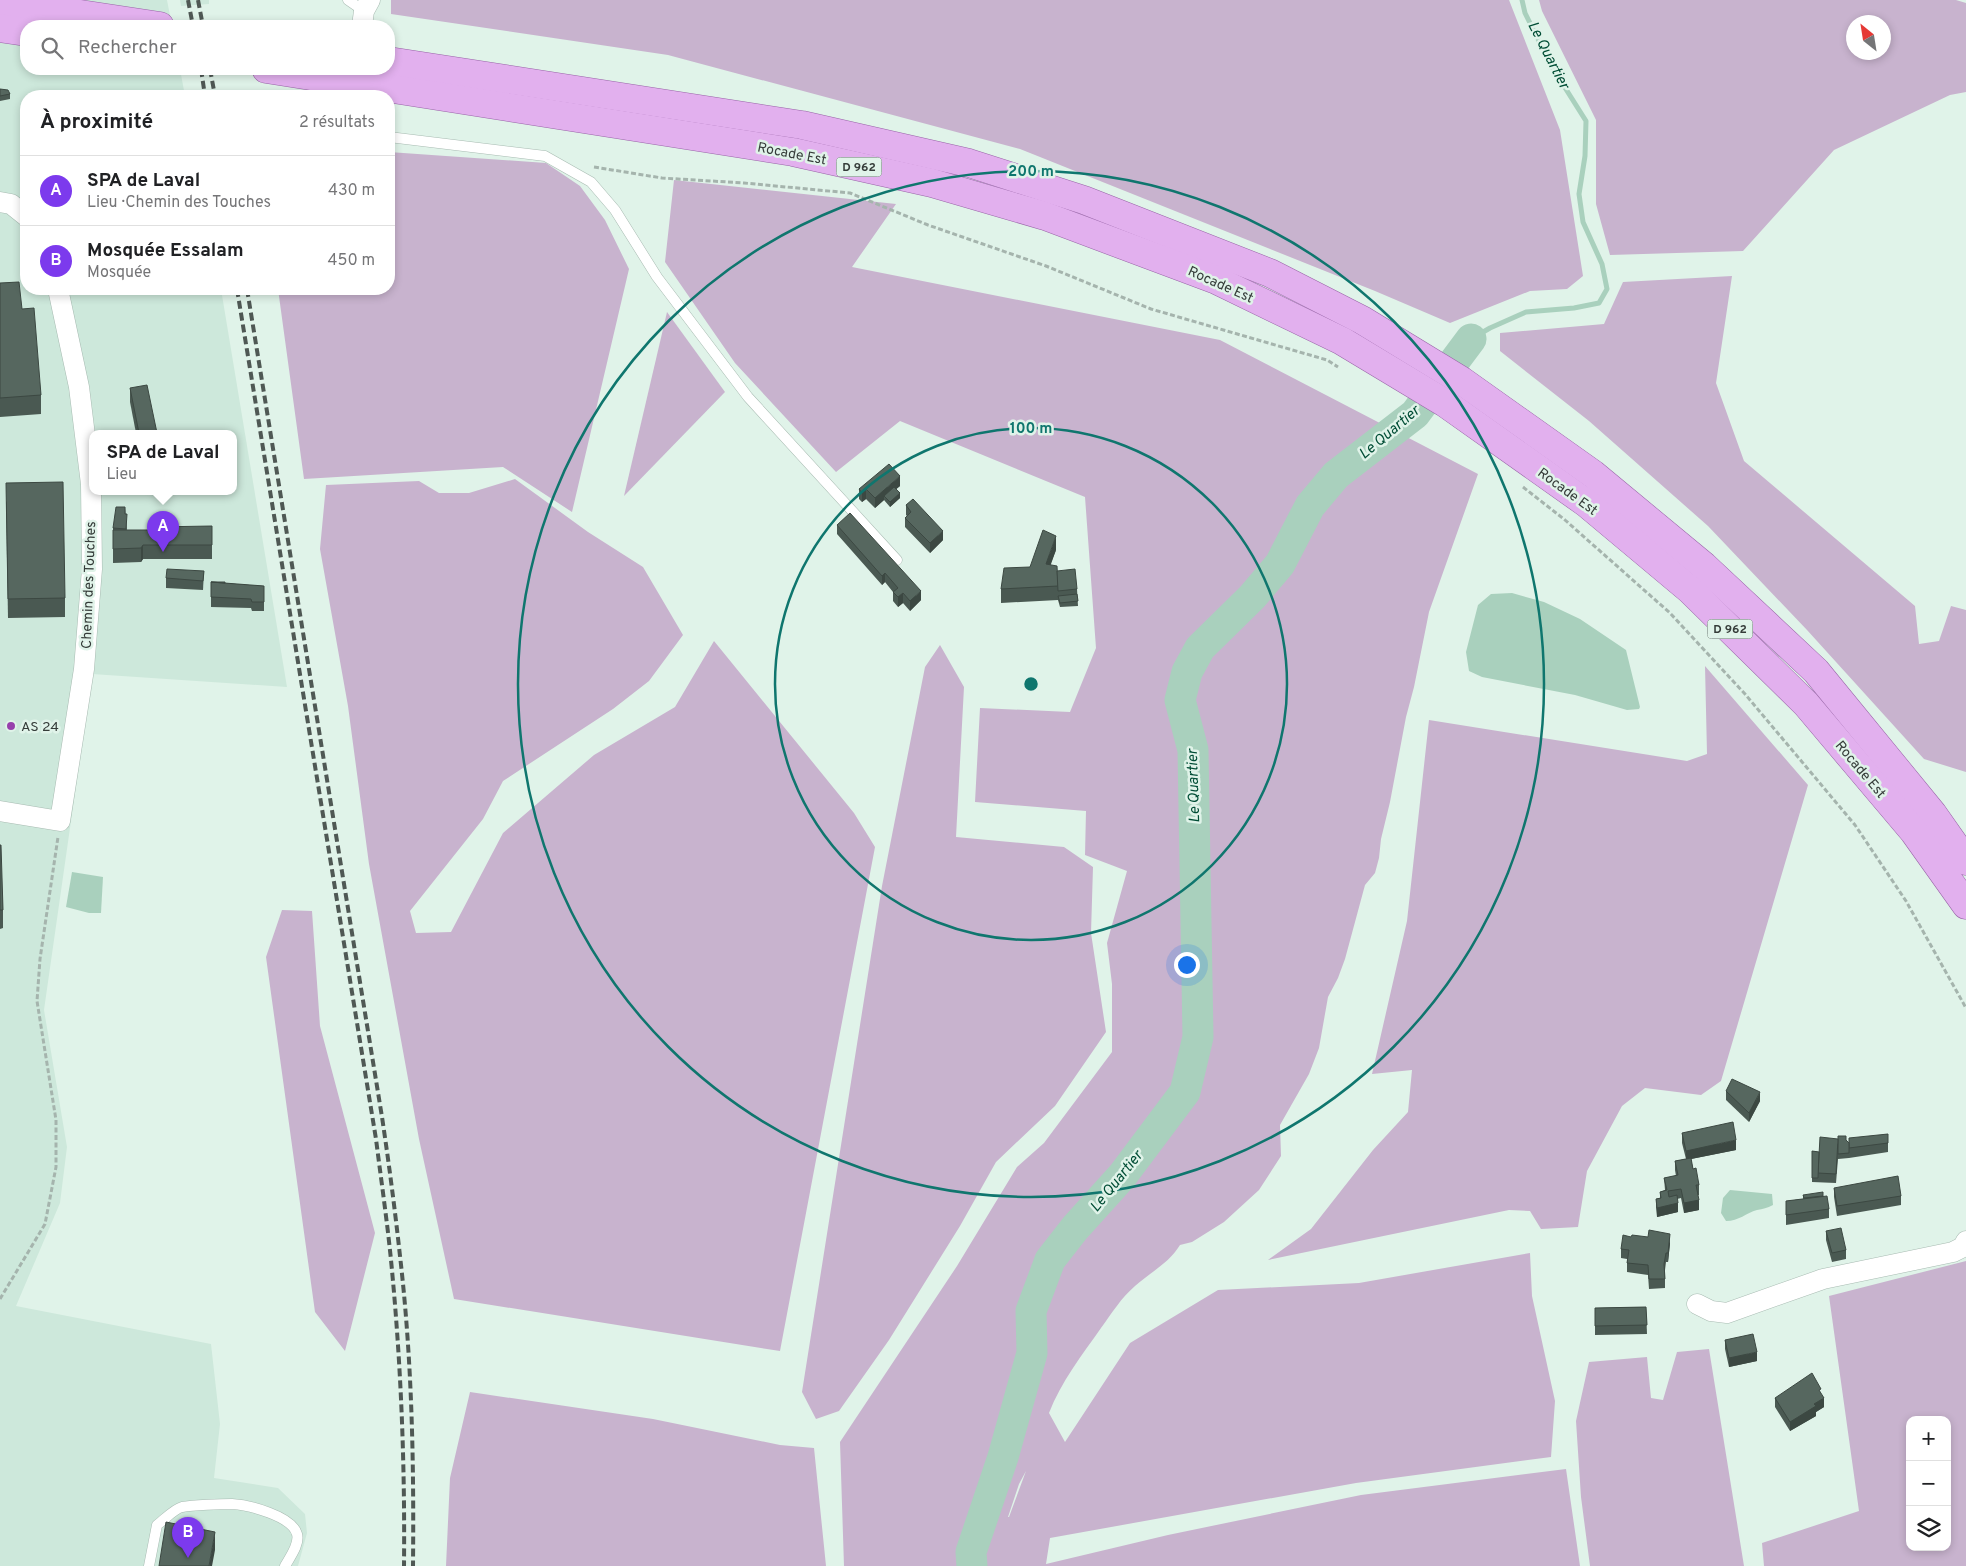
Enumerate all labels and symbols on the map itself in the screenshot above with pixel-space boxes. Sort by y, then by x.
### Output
north arrow [1846,15,1891,60]
water label: Le Quartier [1522,19,1573,94]
street label: Rocade Est [756,139,828,169]
road number: D 962 [836,158,882,176]
text: 200 m [1008,163,1054,182]
street label: Rocade Est [1185,263,1256,307]
water label: Le Quartier [1356,401,1425,464]
text: 100 m [1010,420,1052,439]
street label: Rocade Est [1534,465,1600,520]
pin: A [147,511,179,552]
street label: Chemin des Touches [79,521,100,649]
road number: D 962 [1708,620,1752,638]
centre of rings [1022,675,1040,693]
place label: AS 24 [21,719,59,736]
marker: AS 24 [5,720,17,732]
street label: Rocade Est [1831,738,1889,802]
water label: Le Quartier [1184,748,1205,823]
your location [1174,952,1200,978]
water label: Le Quartier [1087,1146,1149,1217]
pin: B [172,1517,204,1558]

